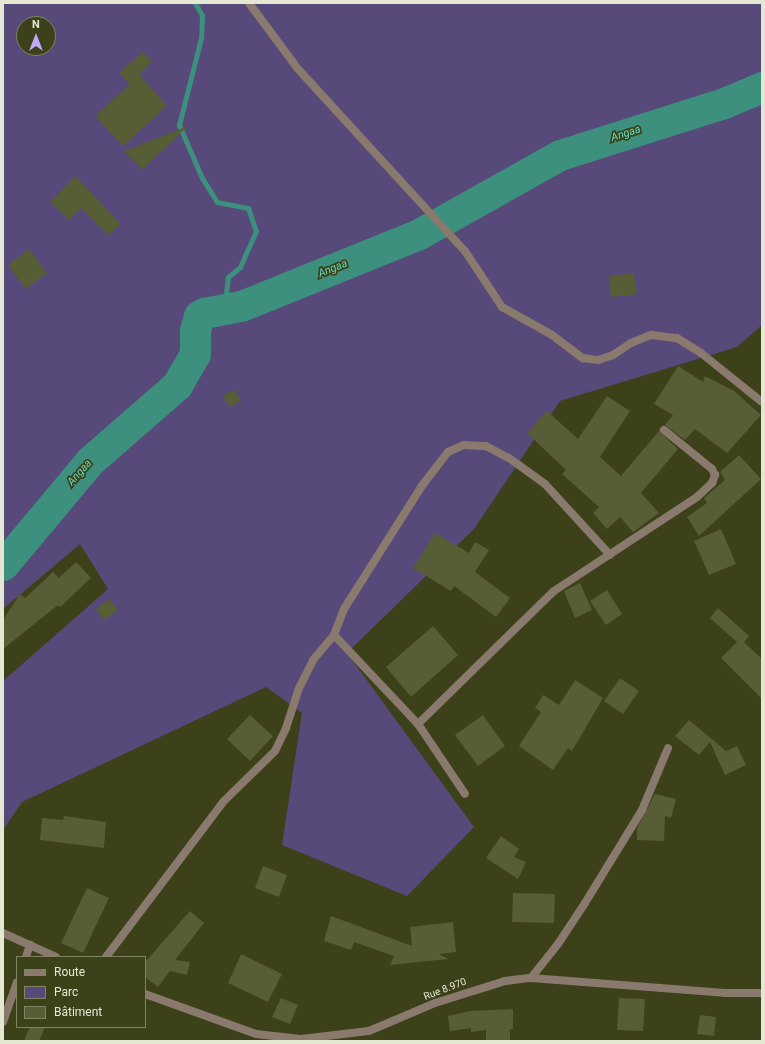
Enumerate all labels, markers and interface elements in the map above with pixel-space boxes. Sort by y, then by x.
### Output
north arrow [16,16,56,56]
text: N [32,18,40,31]
water label: Angaa [609,123,643,145]
water label: Angaa [316,257,350,281]
water label: Angaa [65,457,95,489]
legend [16,956,146,1028]
text: Route [54,965,85,979]
street label: Rue 8.970 [422,975,468,1003]
text: Parc [54,985,78,999]
text: Bâtiment [54,1005,102,1019]

